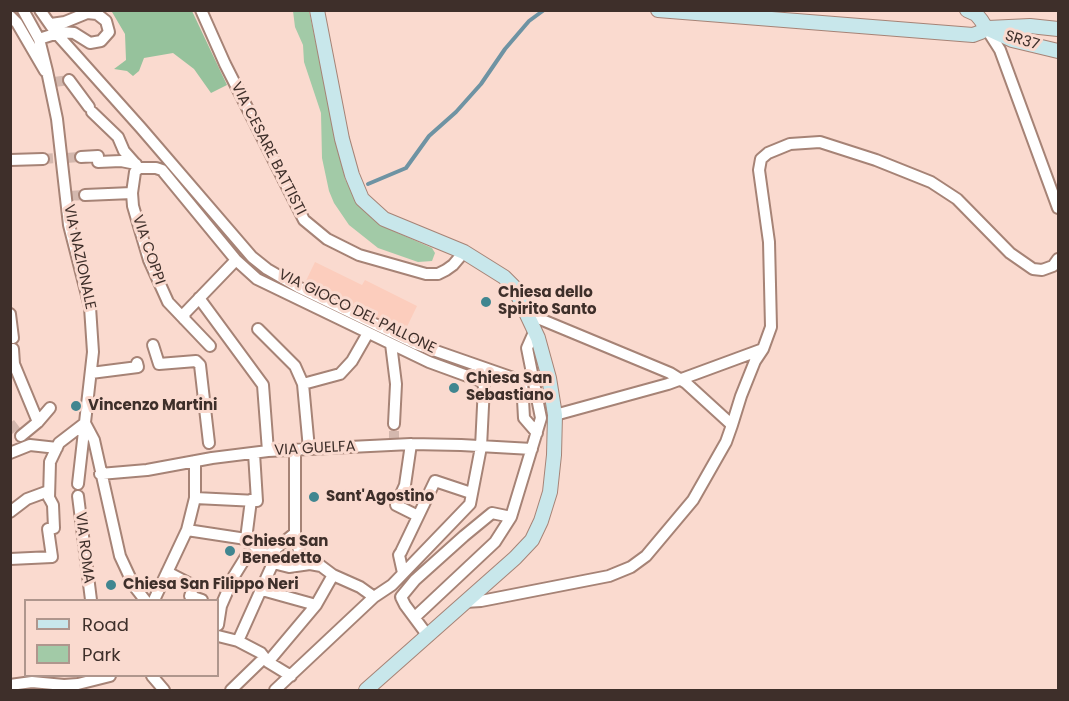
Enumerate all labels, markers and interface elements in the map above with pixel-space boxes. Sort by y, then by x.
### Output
street label: SR37 [1003,27,1041,55]
street label: VIA CESARE BATTISTI [227,80,309,218]
street label: VIA NAZIONALE [59,203,99,311]
street label: VIA COPPI [128,213,168,287]
street label: VIA GIOCO DEL PALLONE [275,266,439,358]
place label: Chiesa dello Spirito Santo [498,284,597,319]
marker: Chiesa dello Spirito Santo [479,295,493,309]
place label: Chiesa San Sebastiano [466,370,554,405]
marker: Chiesa San Sebastiano [447,381,461,395]
place label: Vincenzo Martini [88,397,218,415]
marker: Vincenzo Martini [69,399,83,413]
street label: VIA GUELFA [274,438,356,460]
place label: Sant'Agostino [326,488,434,506]
marker: Sant'Agostino [307,490,321,504]
street label: VIA ROMA [71,511,97,585]
place label: Chiesa San Benedetto [242,533,328,568]
marker: Chiesa San Benedetto [223,544,237,558]
place label: Chiesa San Filippo Neri [123,576,299,594]
marker: Chiesa San Filippo Neri [104,578,118,592]
legend [24,599,219,677]
text: Road [82,612,129,637]
text: Park [82,642,121,667]

